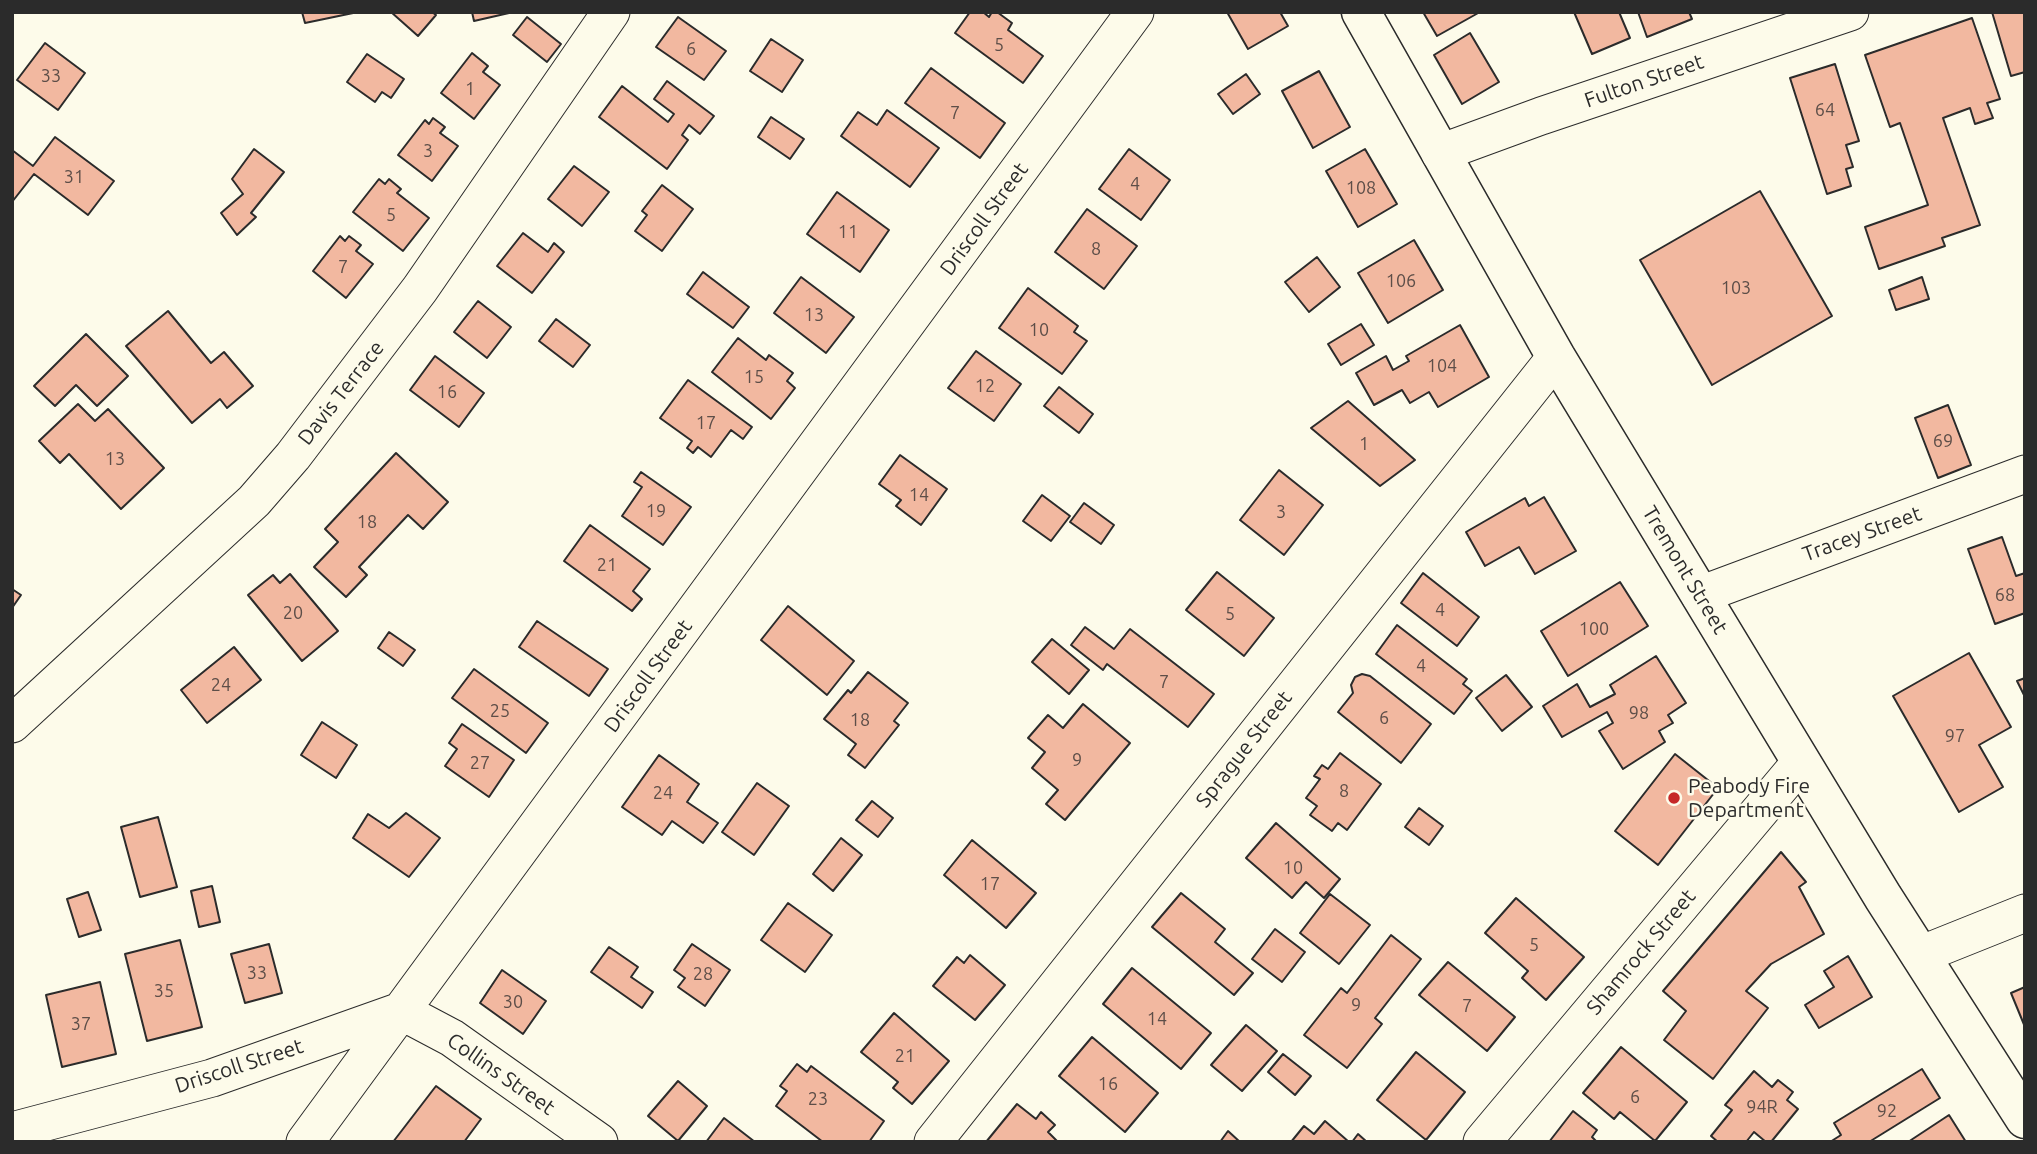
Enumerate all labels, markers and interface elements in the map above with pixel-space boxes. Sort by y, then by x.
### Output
house number: 5 [994,34,1004,56]
house number: 6 [686,38,696,60]
street label: Fulton Street [1581,49,1707,113]
house number: 33 [41,65,61,87]
house number: 1 [465,78,475,100]
house number: 64 [1815,99,1835,121]
house number: 7 [950,102,960,124]
house number: 3 [423,140,433,162]
street label: Driscoll Street [935,158,1033,280]
house number: 31 [64,166,84,188]
house number: 4 [1130,173,1140,195]
house number: 108 [1346,177,1376,199]
house number: 5 [386,204,396,226]
house number: 11 [838,221,858,243]
house number: 8 [1091,238,1101,260]
house number: 7 [338,256,348,278]
house number: 106 [1386,270,1416,292]
house number: 103 [1721,277,1751,299]
house number: 13 [804,304,824,326]
house number: 10 [1029,319,1049,341]
street label: Davis Terrace [293,336,389,450]
house number: 104 [1427,355,1457,377]
house number: 15 [744,366,764,388]
house number: 12 [975,375,995,397]
house number: 16 [437,381,457,403]
house number: 17 [696,412,716,434]
house number: 69 [1933,430,1953,452]
house number: 1 [1359,433,1369,455]
house number: 13 [105,448,125,470]
house number: 14 [909,484,929,506]
house number: 19 [646,500,666,522]
house number: 3 [1276,501,1286,523]
street label: Tracey Street [1799,501,1925,567]
street label: Tremont Street [1637,502,1733,638]
house number: 18 [357,511,377,533]
house number: 21 [597,554,617,576]
house number: 68 [1995,584,2015,606]
house number: 4 [1435,599,1445,621]
house number: 20 [283,602,303,624]
house number: 5 [1225,603,1235,625]
street label: Driscoll Street [599,615,697,737]
house number: 100 [1579,618,1609,640]
house number: 4 [1416,655,1426,677]
house number: 7 [1159,671,1169,693]
house number: 24 [211,674,231,696]
street label: Sprague Street [1191,686,1297,812]
house number: 25 [490,700,510,722]
house number: 98 [1629,702,1649,724]
house number: 6 [1379,707,1389,729]
house number: 18 [850,709,870,731]
house number: 97 [1945,725,1965,747]
house number: 9 [1072,749,1082,771]
house number: 27 [470,752,490,774]
place label: Peabody Fire Department [1688,773,1810,823]
house number: 8 [1339,780,1349,802]
house number: 24 [653,782,673,804]
marker: Peabody Fire Department [1666,790,1682,806]
house number: 10 [1283,857,1303,879]
house number: 17 [980,873,1000,895]
street label: Shamrock Street [1581,884,1701,1020]
house number: 5 [1529,934,1539,956]
house number: 33 [247,962,267,984]
house number: 28 [693,963,713,985]
house number: 35 [154,980,174,1002]
house number: 30 [503,991,523,1013]
house number: 9 [1351,994,1361,1016]
house number: 7 [1462,995,1472,1017]
house number: 14 [1147,1008,1167,1030]
house number: 37 [71,1013,91,1035]
street label: Collins Street [442,1028,560,1120]
street label: Driscoll Street [172,1033,306,1099]
house number: 21 [895,1045,915,1067]
house number: 16 [1098,1073,1118,1095]
house number: 6 [1630,1086,1640,1108]
house number: 23 [808,1088,828,1110]
house number: 94R [1746,1096,1778,1118]
house number: 92 [1877,1100,1897,1122]

